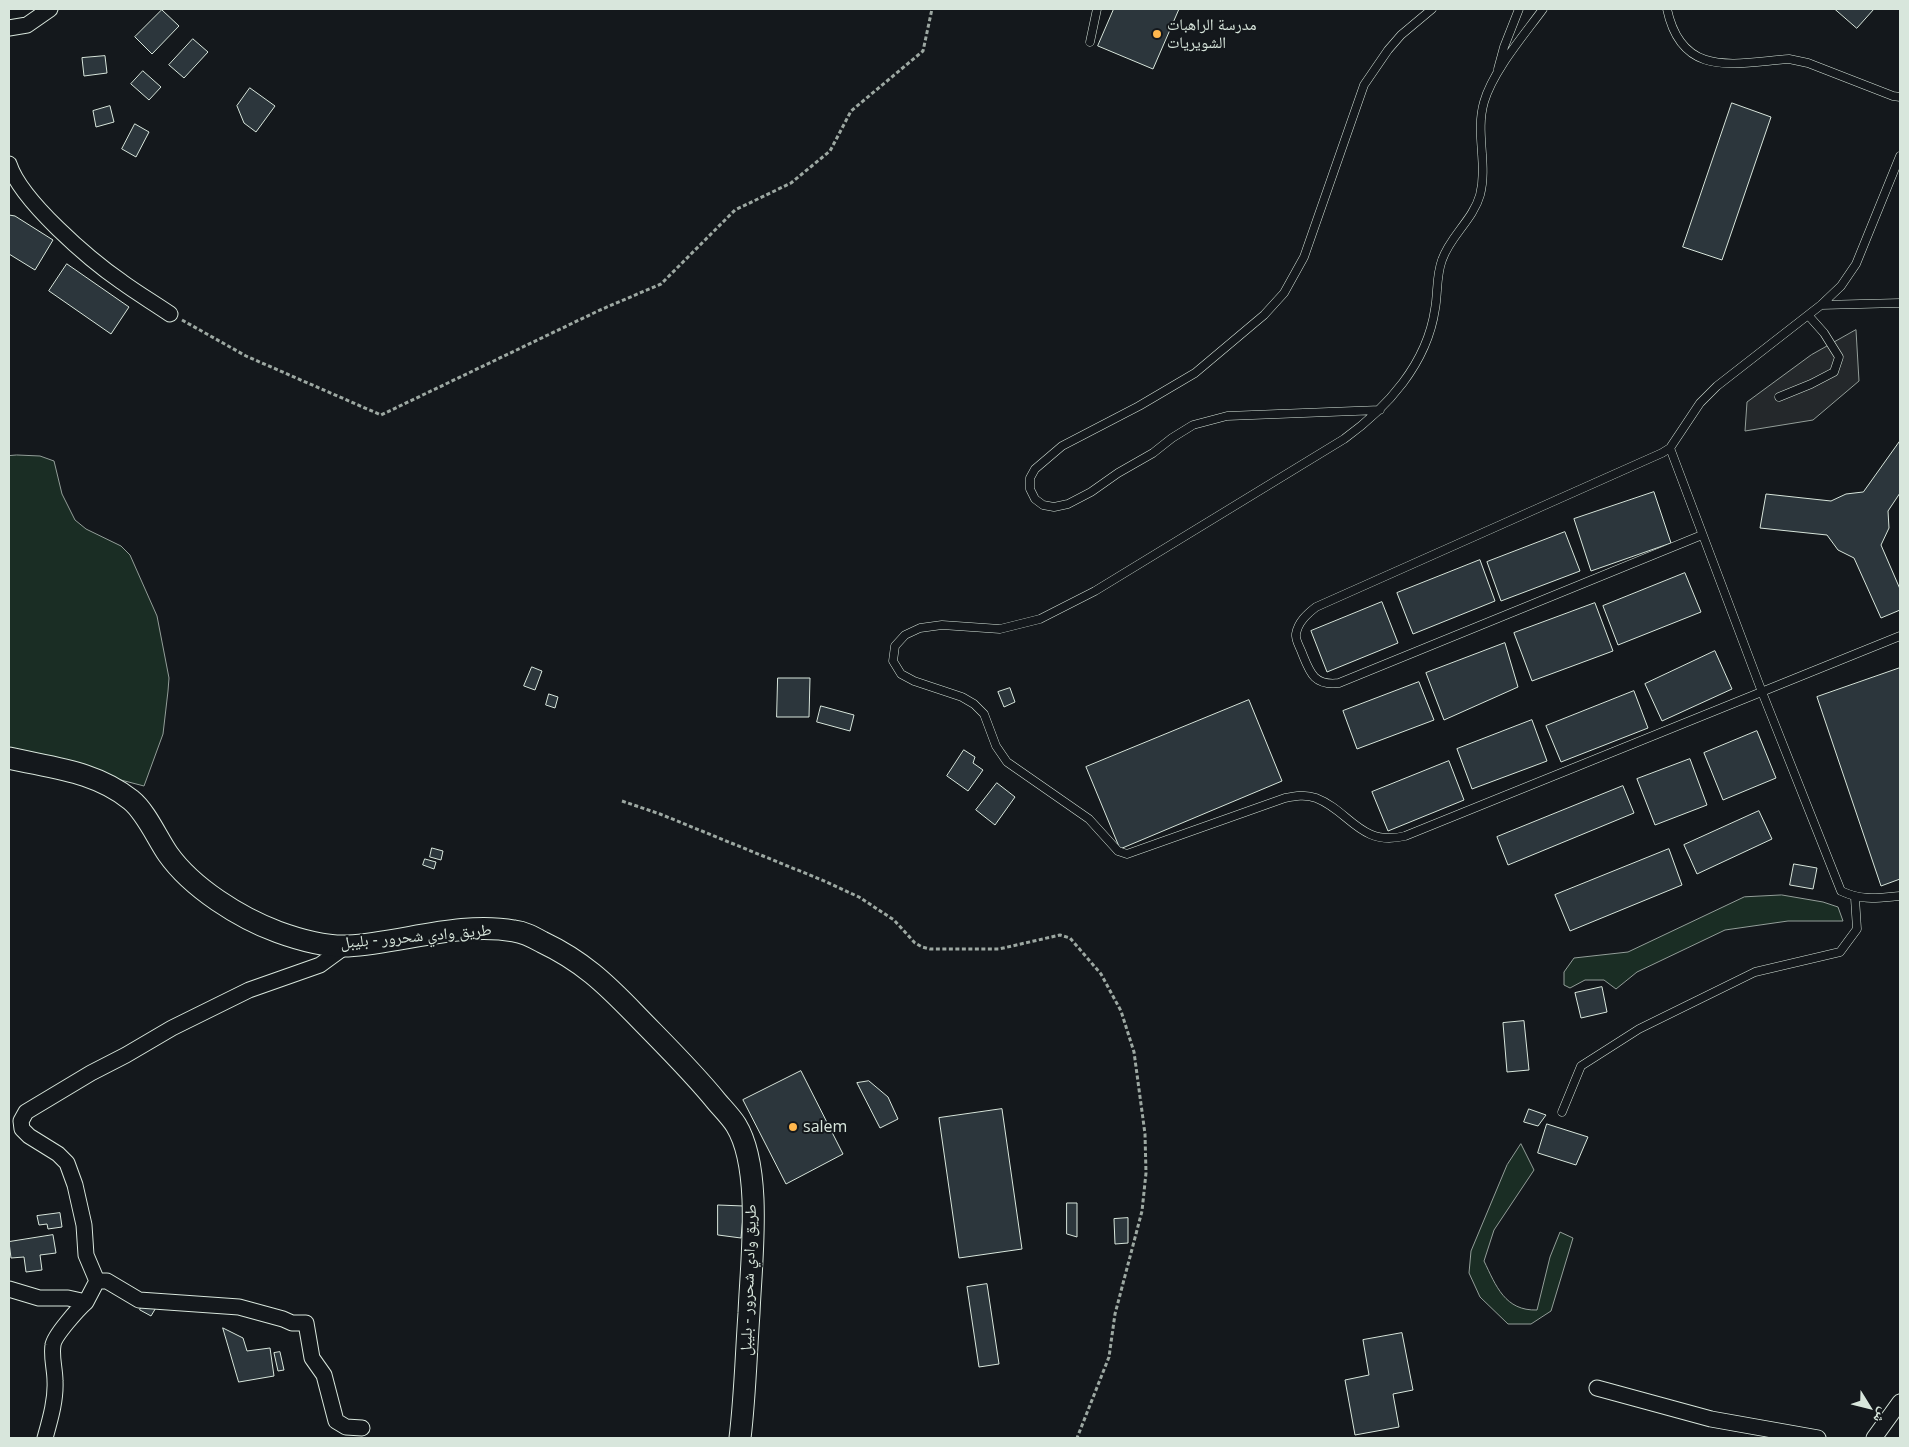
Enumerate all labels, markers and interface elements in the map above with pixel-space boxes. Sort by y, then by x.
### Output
place label: مدرسة الراهبات الشويريات [1167,15,1257,53]
marker: مدرسة الراهبات الشويريات [1151,28,1163,40]
street label: طريق وادي شحرور - بليبل [340,921,492,953]
place label: salem [803,1117,847,1137]
marker: salem [787,1121,799,1133]
street label: طريق وادي شحرور - بليبل [737,1204,761,1356]
north arrow [1844,1382,1894,1432]
text: ش [1869,1405,1894,1428]

